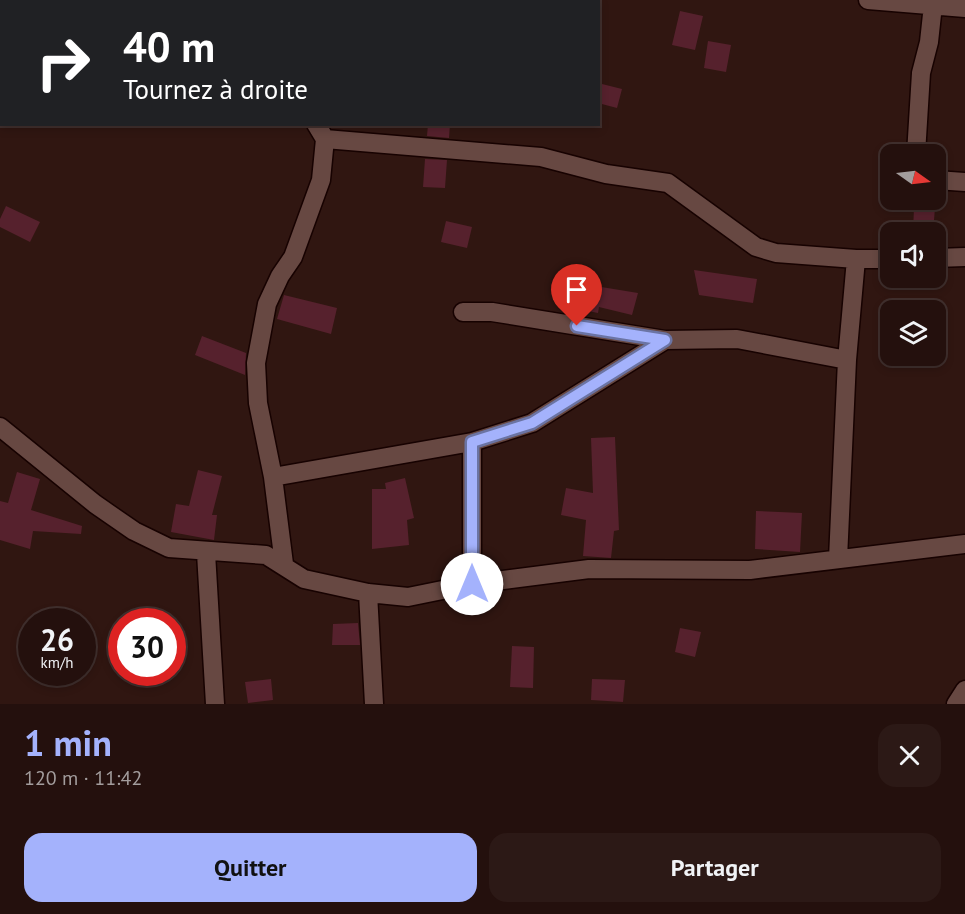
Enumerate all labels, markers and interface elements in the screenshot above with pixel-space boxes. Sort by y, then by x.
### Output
text: 40 m [123,19,215,74]
icon: right [24,24,102,102]
text: Tournez à droite [123,72,308,106]
north arrow [880,144,946,210]
map controls [880,144,946,366]
button: sound [880,222,946,288]
pin [551,264,602,326]
icon: arrive [560,273,593,306]
button: layers [880,300,946,366]
position arrow [440,552,504,616]
speed limit sign: 30 [108,608,186,686]
text: 26 [40,620,74,659]
text: km/h [41,653,73,672]
text: 1 min [24,719,112,766]
button: close [878,724,941,787]
text: 120 m · 11:42 [24,765,142,791]
button: Quitter [24,833,477,902]
button: Partager [489,833,941,902]

